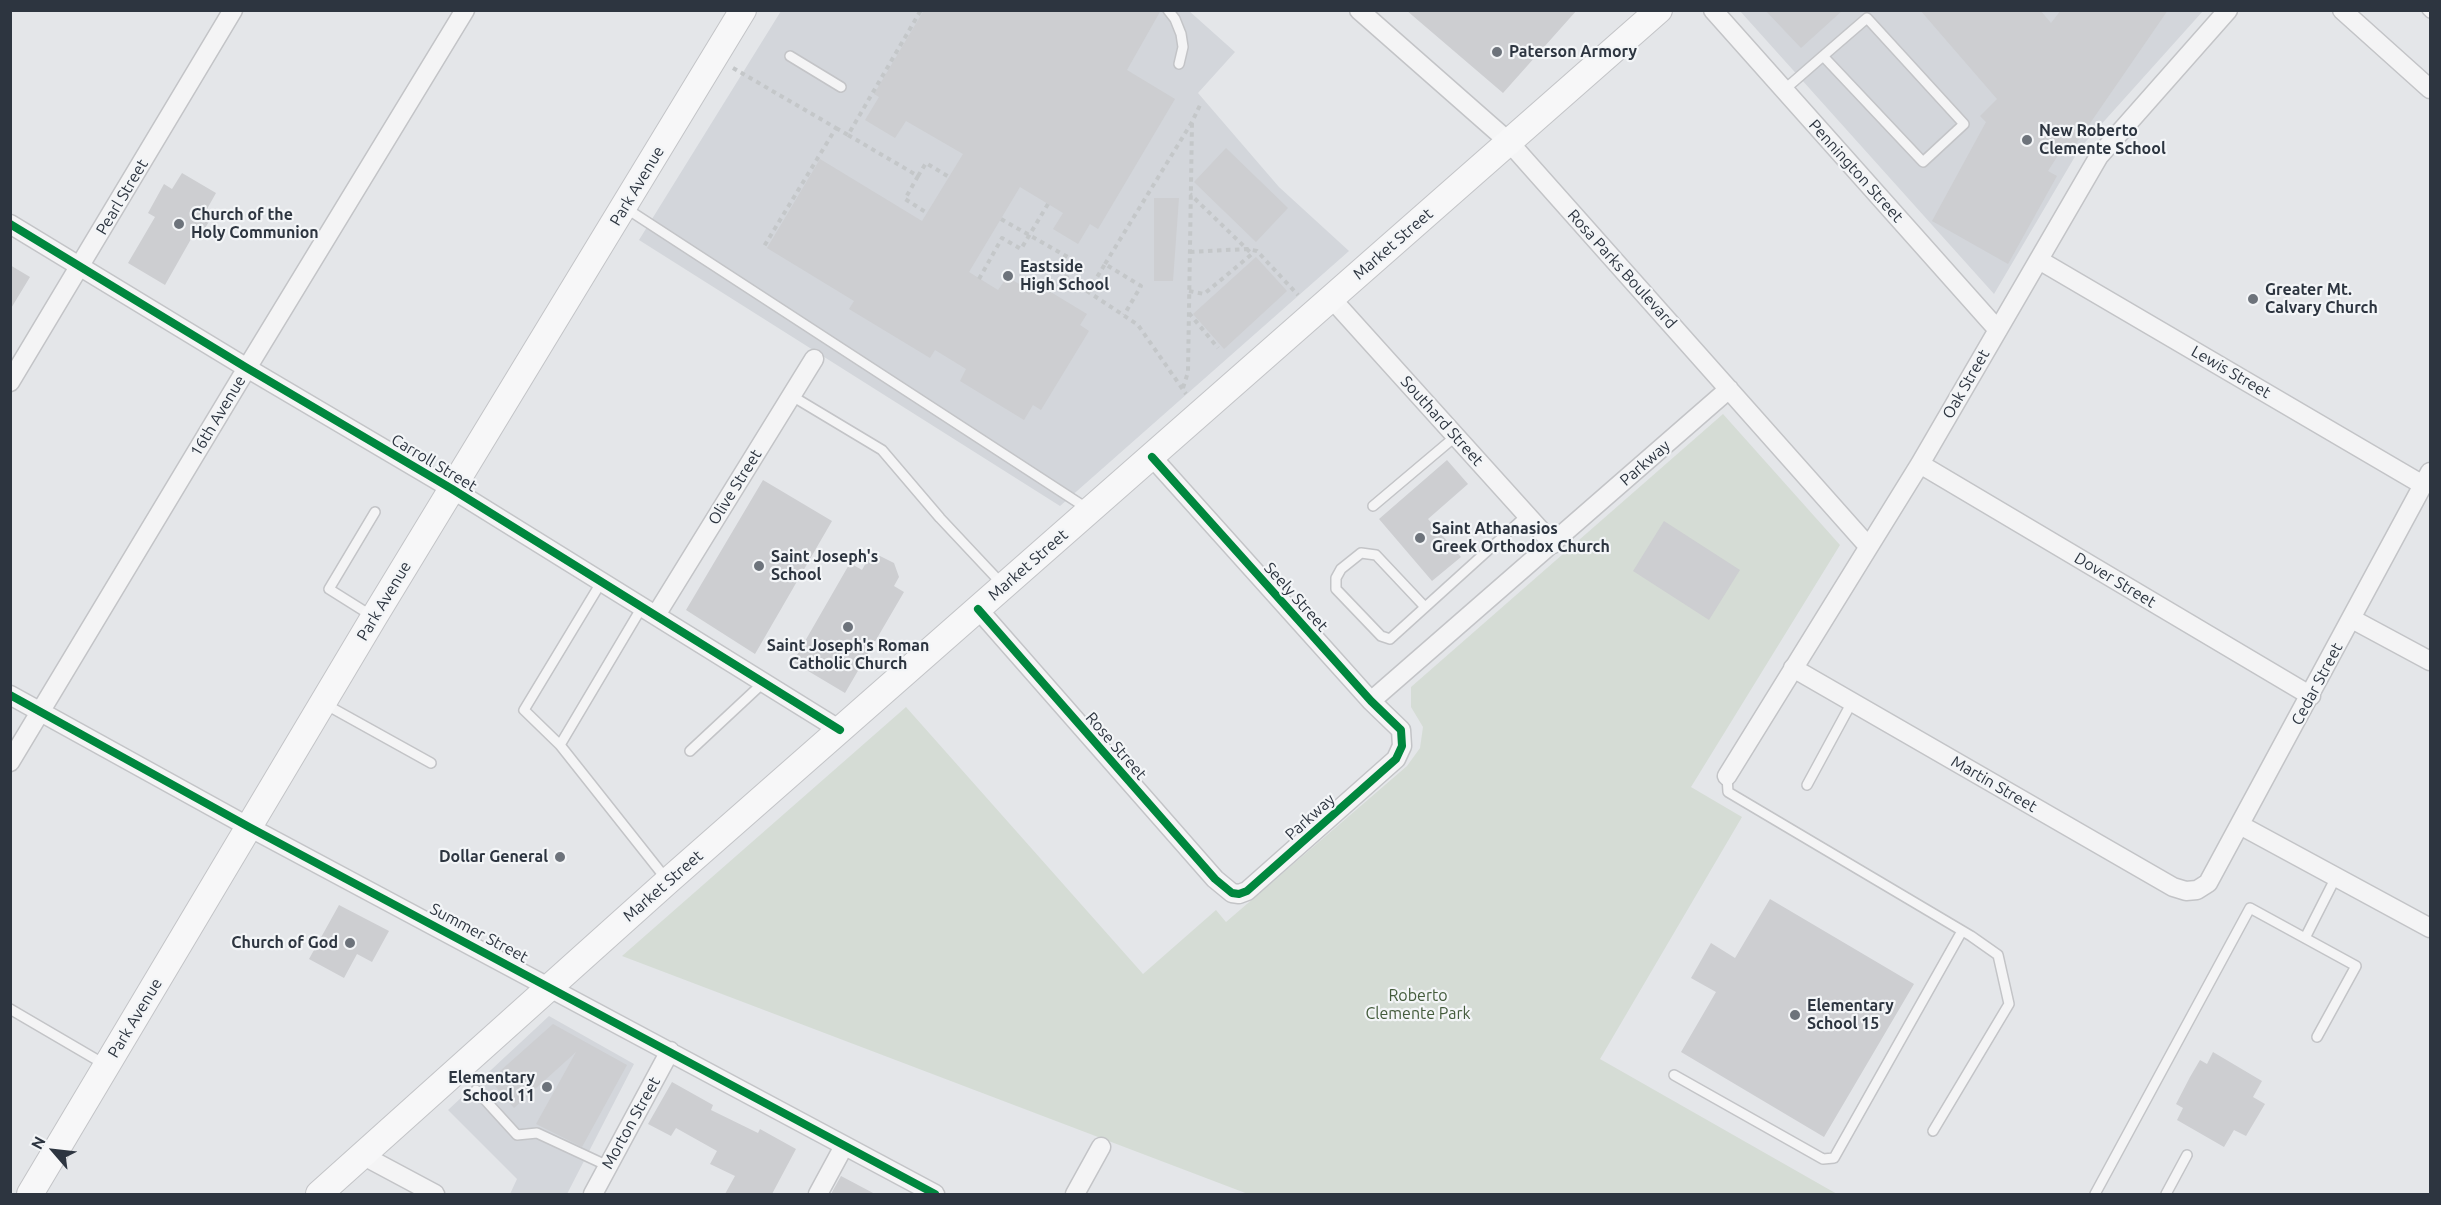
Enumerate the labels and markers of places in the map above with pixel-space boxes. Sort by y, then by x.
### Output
place label: Paterson Armory [1509,42,1637,62]
marker: Paterson Armory [1490,45,1504,59]
place label: New Roberto Clemente School [2039,121,2166,159]
marker: New Roberto Clemente School [2020,133,2034,147]
place label: Church of the Holy Communion [191,205,319,243]
marker: Church of the Holy Communion [172,217,186,231]
place label: Eastside High School [1020,257,1109,295]
marker: Eastside High School [1001,269,1015,283]
place label: Greater Mt. Calvary Church [2265,280,2378,318]
marker: Greater Mt. Calvary Church [2246,292,2260,306]
place label: Saint Athanasios Greek Orthodox Church [1432,519,1610,557]
marker: Saint Athanasios Greek Orthodox Church [1413,531,1427,545]
place label: Saint Joseph's School [771,547,878,585]
marker: Saint Joseph's School [752,559,766,573]
marker: Saint Joseph's Roman Catholic Church [841,620,855,634]
place label: Saint Joseph's Roman Catholic Church [767,636,929,674]
place label: Dollar General [439,847,548,867]
marker: Dollar General [553,850,567,864]
place label: Church of God [231,933,338,953]
marker: Church of God [343,936,357,950]
place label: Elementary School 15 [1807,996,1894,1034]
marker: Elementary School 15 [1788,1008,1802,1022]
place label: Elementary School 11 [448,1068,535,1106]
marker: Elementary School 11 [540,1080,554,1094]

